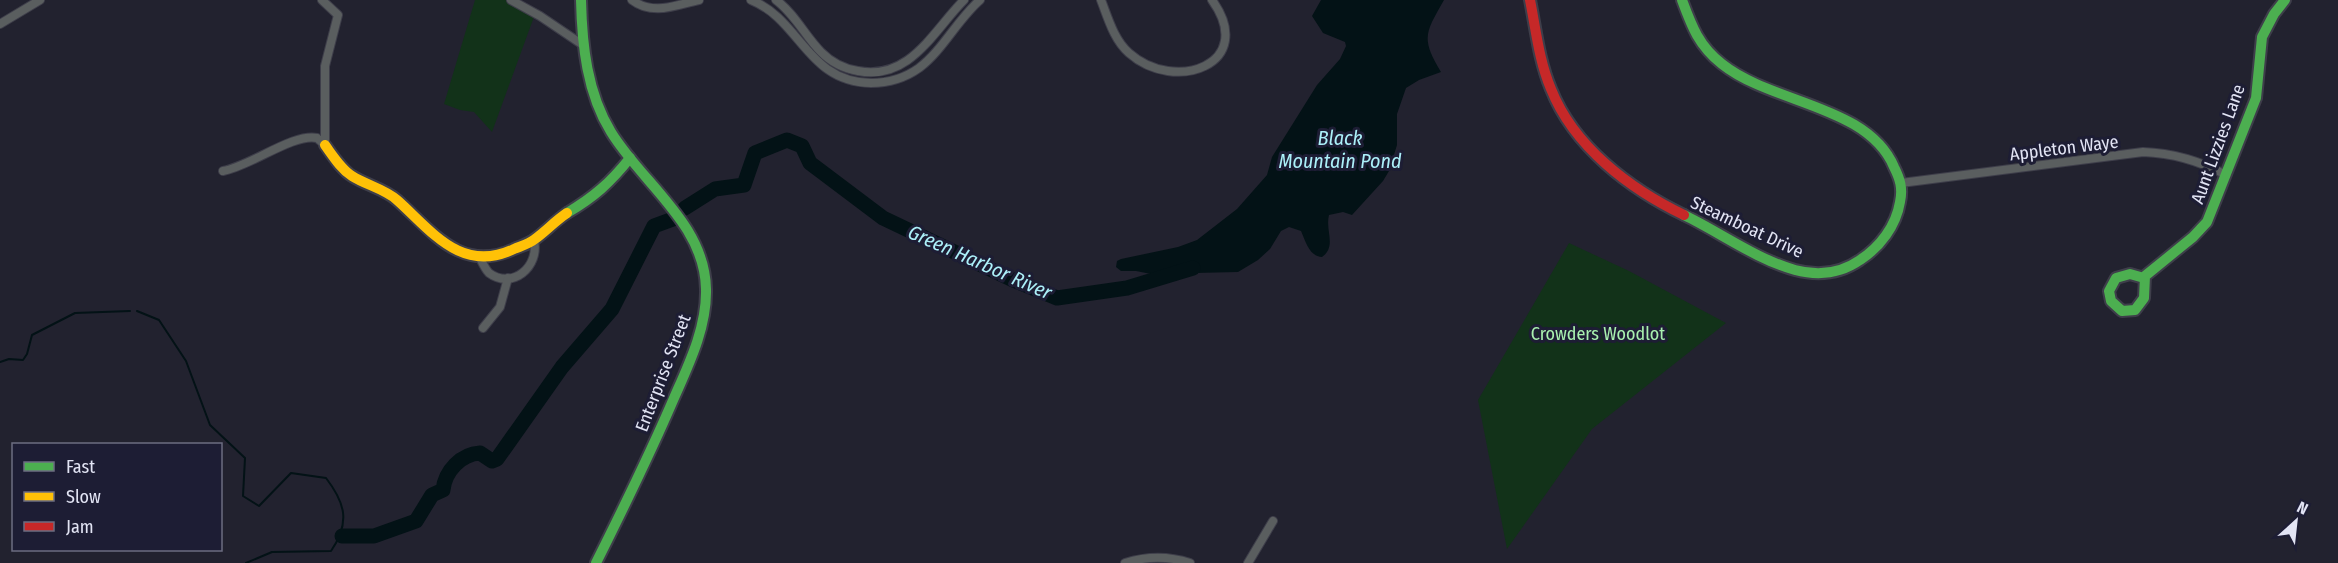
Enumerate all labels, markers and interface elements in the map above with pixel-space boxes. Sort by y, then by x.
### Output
street label: Aunt Lizzies Lane [2186,81,2250,207]
water label: Black Mountain Pond [1278,126,1402,173]
street label: Appleton Waye [2008,130,2120,166]
street label: Steamboat Drive [1687,191,1807,263]
water label: Green Harbor River [904,220,1057,305]
street label: Enterprise Street [631,311,696,435]
park label: Crowders Woodlot [1531,323,1665,345]
legend [12,443,222,551]
text: Fast [66,456,95,478]
text: Slow [66,486,101,508]
north arrow [2266,491,2326,551]
text: N [2294,497,2311,519]
text: Jam [66,516,94,538]

